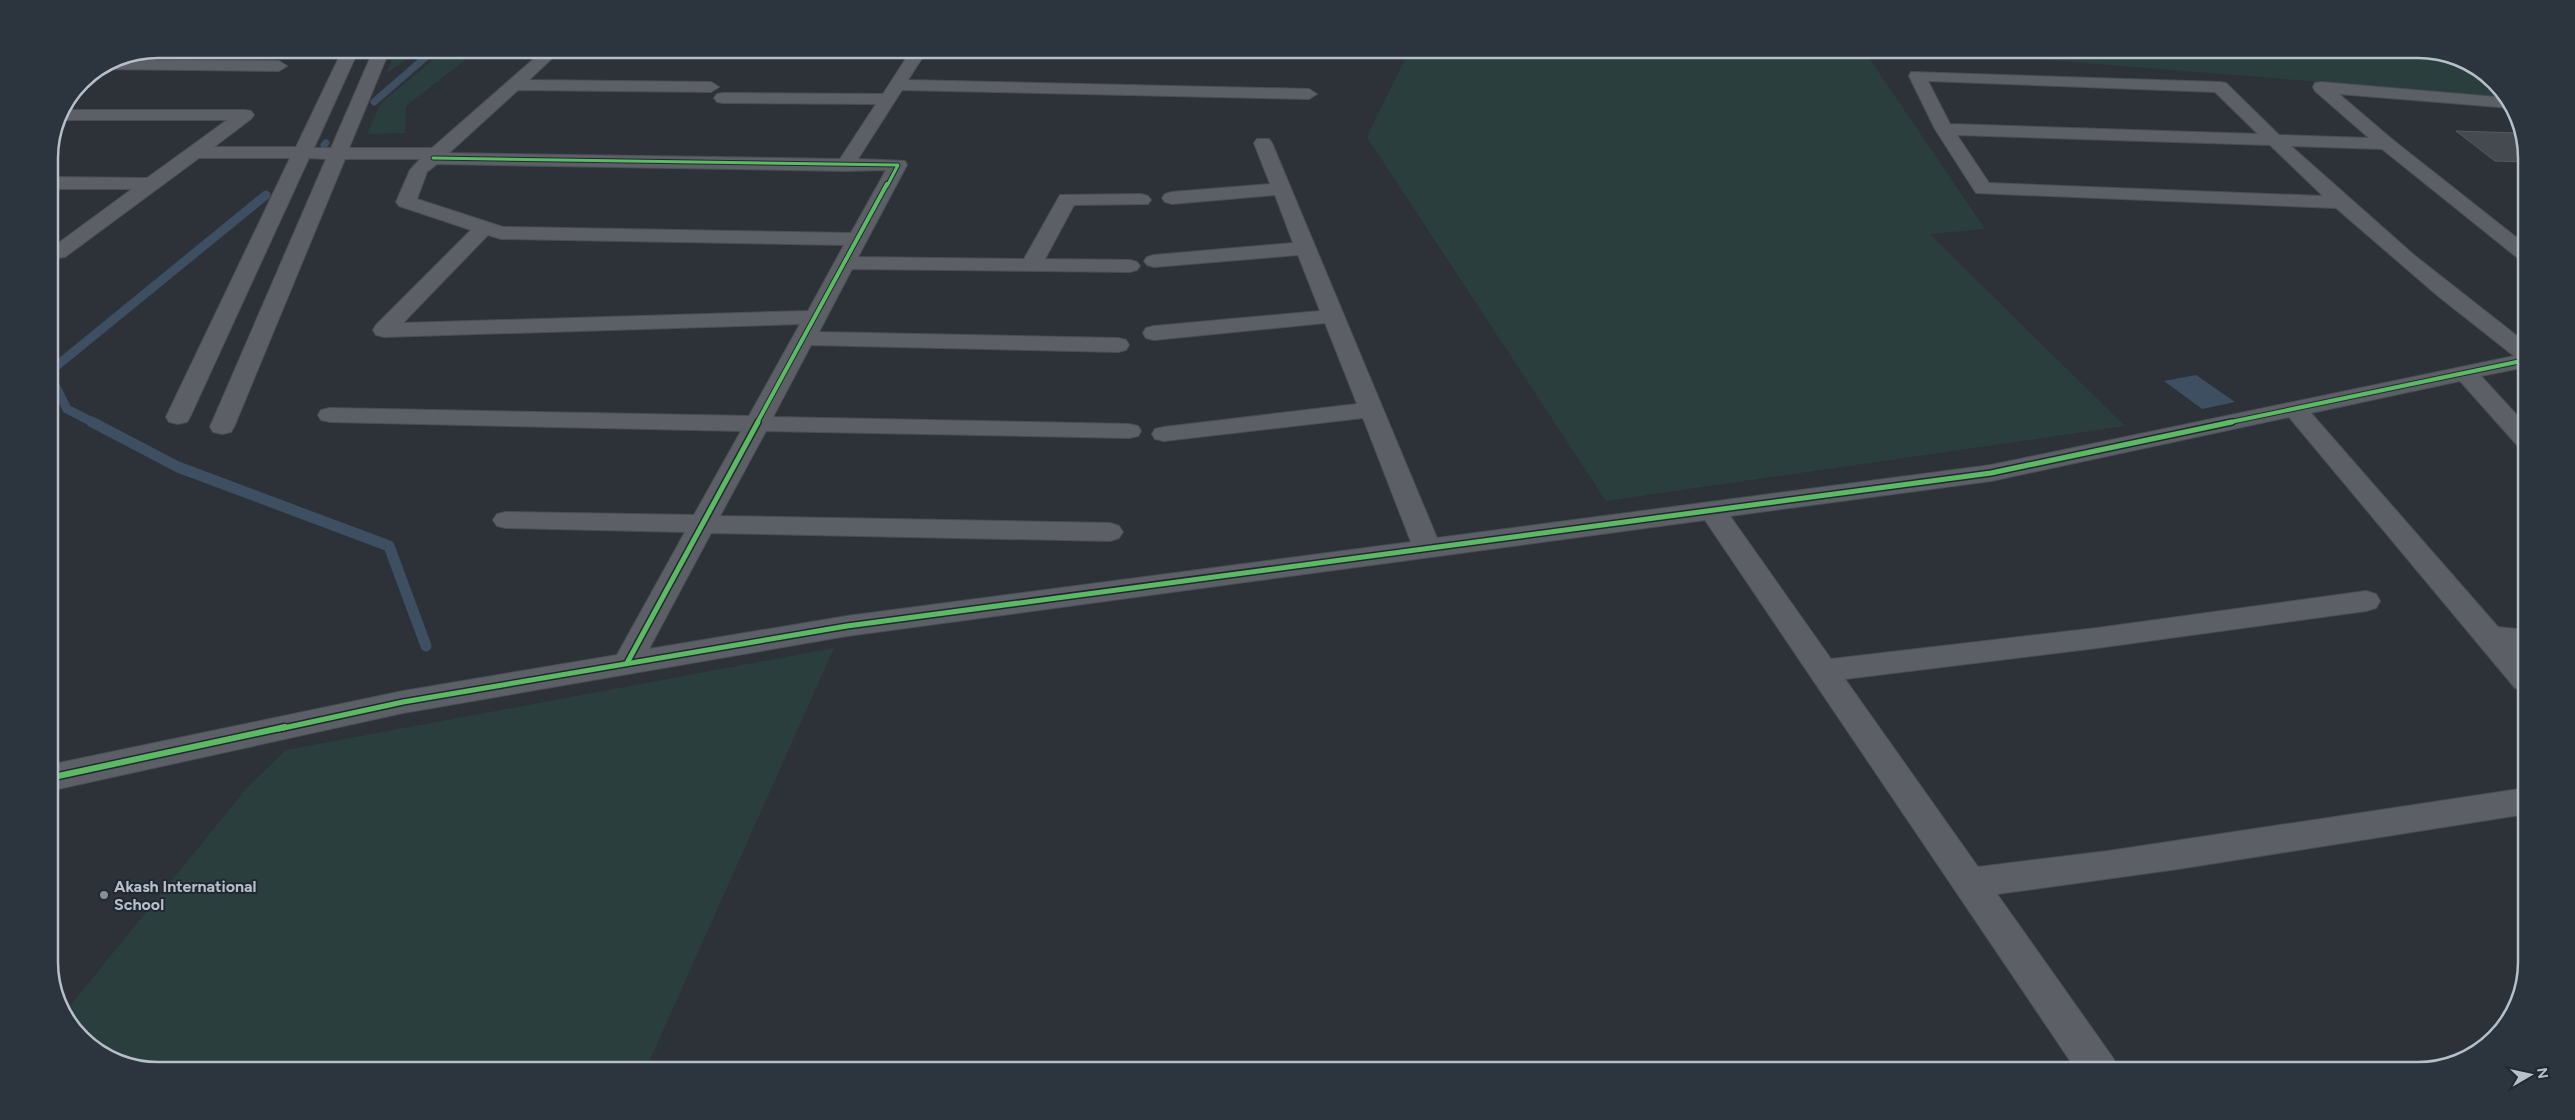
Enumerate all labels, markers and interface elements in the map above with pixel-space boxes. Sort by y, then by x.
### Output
place label: Akash International School [114,877,257,914]
marker: Akash International School [98,889,110,901]
north arrow [2505,1050,2555,1100]
text: N [2533,1066,2552,1080]

